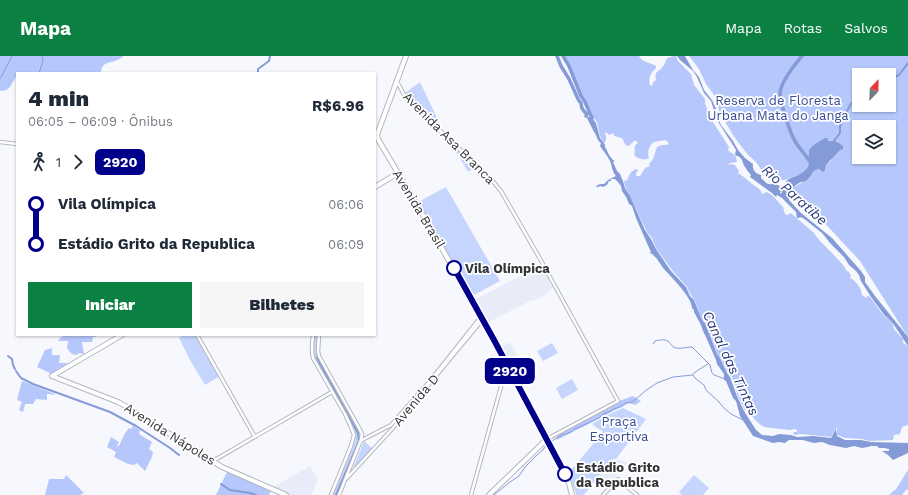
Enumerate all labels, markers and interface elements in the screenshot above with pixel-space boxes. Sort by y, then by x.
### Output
text: Mapa [20,17,71,40]
text: Mapa [725,20,762,36]
text: Rotas [784,20,822,36]
text: Salvos [844,20,888,36]
north arrow [852,68,896,112]
map controls [852,68,896,164]
text: 4 min [28,86,89,111]
street label: Avenida Asa Branca [400,89,498,187]
park label: Reserva de Floresta Urbana Mata do Janga [707,93,849,123]
text: R$6.96 [312,97,364,115]
text: 06:05 – 06:09 · Ônibus [28,114,173,129]
button: layers [852,120,896,164]
icon: walk [28,151,50,173]
icon: forward [67,151,89,173]
text: 2920 [103,154,137,170]
text: 1 [56,155,61,170]
water label: Rio Paratibe [759,162,831,228]
street label: Avenida Brasil [390,167,448,251]
text: Vila Olímpica [58,195,156,213]
text: 06:06 [328,197,364,212]
text: Estádio Grito da Republica [58,235,255,253]
text: 06:09 [328,237,364,252]
marker: Vila Olímpica [446,260,462,276]
place label: Vila Olímpica [465,261,550,276]
button: Iniciar [28,282,192,328]
button: Bilhetes [200,282,364,328]
water label: Canal das Tintas [700,308,762,418]
line badge: 2920 [482,358,538,384]
text: 2920 [493,363,527,379]
street label: Avenida D [390,371,442,429]
street label: Avenida Nápoles [122,400,218,468]
park label: Praça Esportiva [590,414,649,444]
place label: Estádio Grito da Republica [576,460,660,490]
marker: Estádio Grito da Republica [557,466,573,482]

